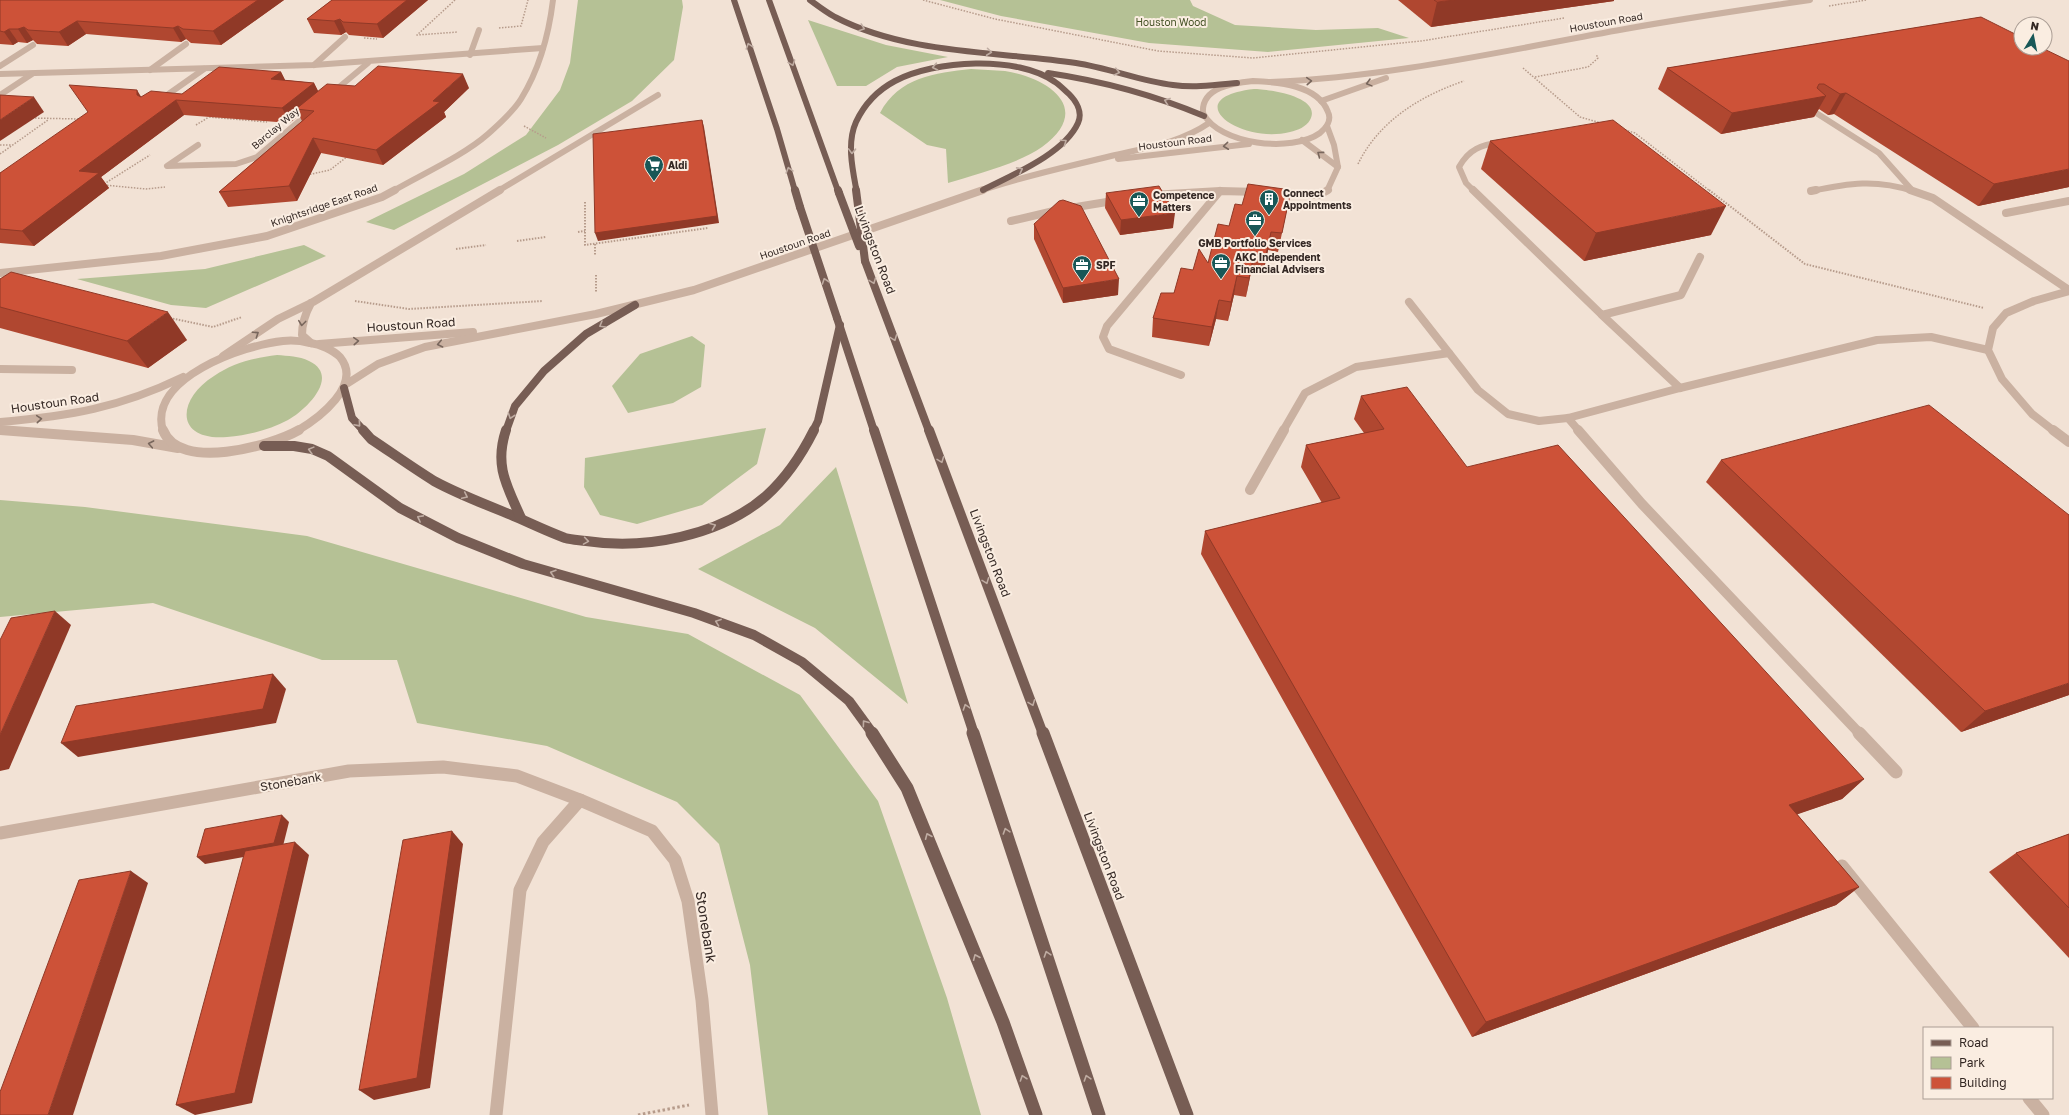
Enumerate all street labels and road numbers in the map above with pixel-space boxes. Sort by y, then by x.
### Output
street label: Houstoun Road [1568,10,1644,34]
street label: Barclay Way [249,104,302,151]
street label: Houstoun Road [1137,132,1213,152]
street label: Knightsridge East Road [269,181,379,229]
street label: Livingston Road [852,204,899,296]
street label: Houstoun Road [758,226,832,262]
street label: Houstoun Road [366,314,456,335]
street label: Houstoun Road [10,389,100,416]
street label: Livingston Road [967,507,1014,599]
street label: Stonebank [259,769,323,794]
street label: Livingston Road [1081,810,1128,902]
street label: Stonebank [692,890,721,964]

